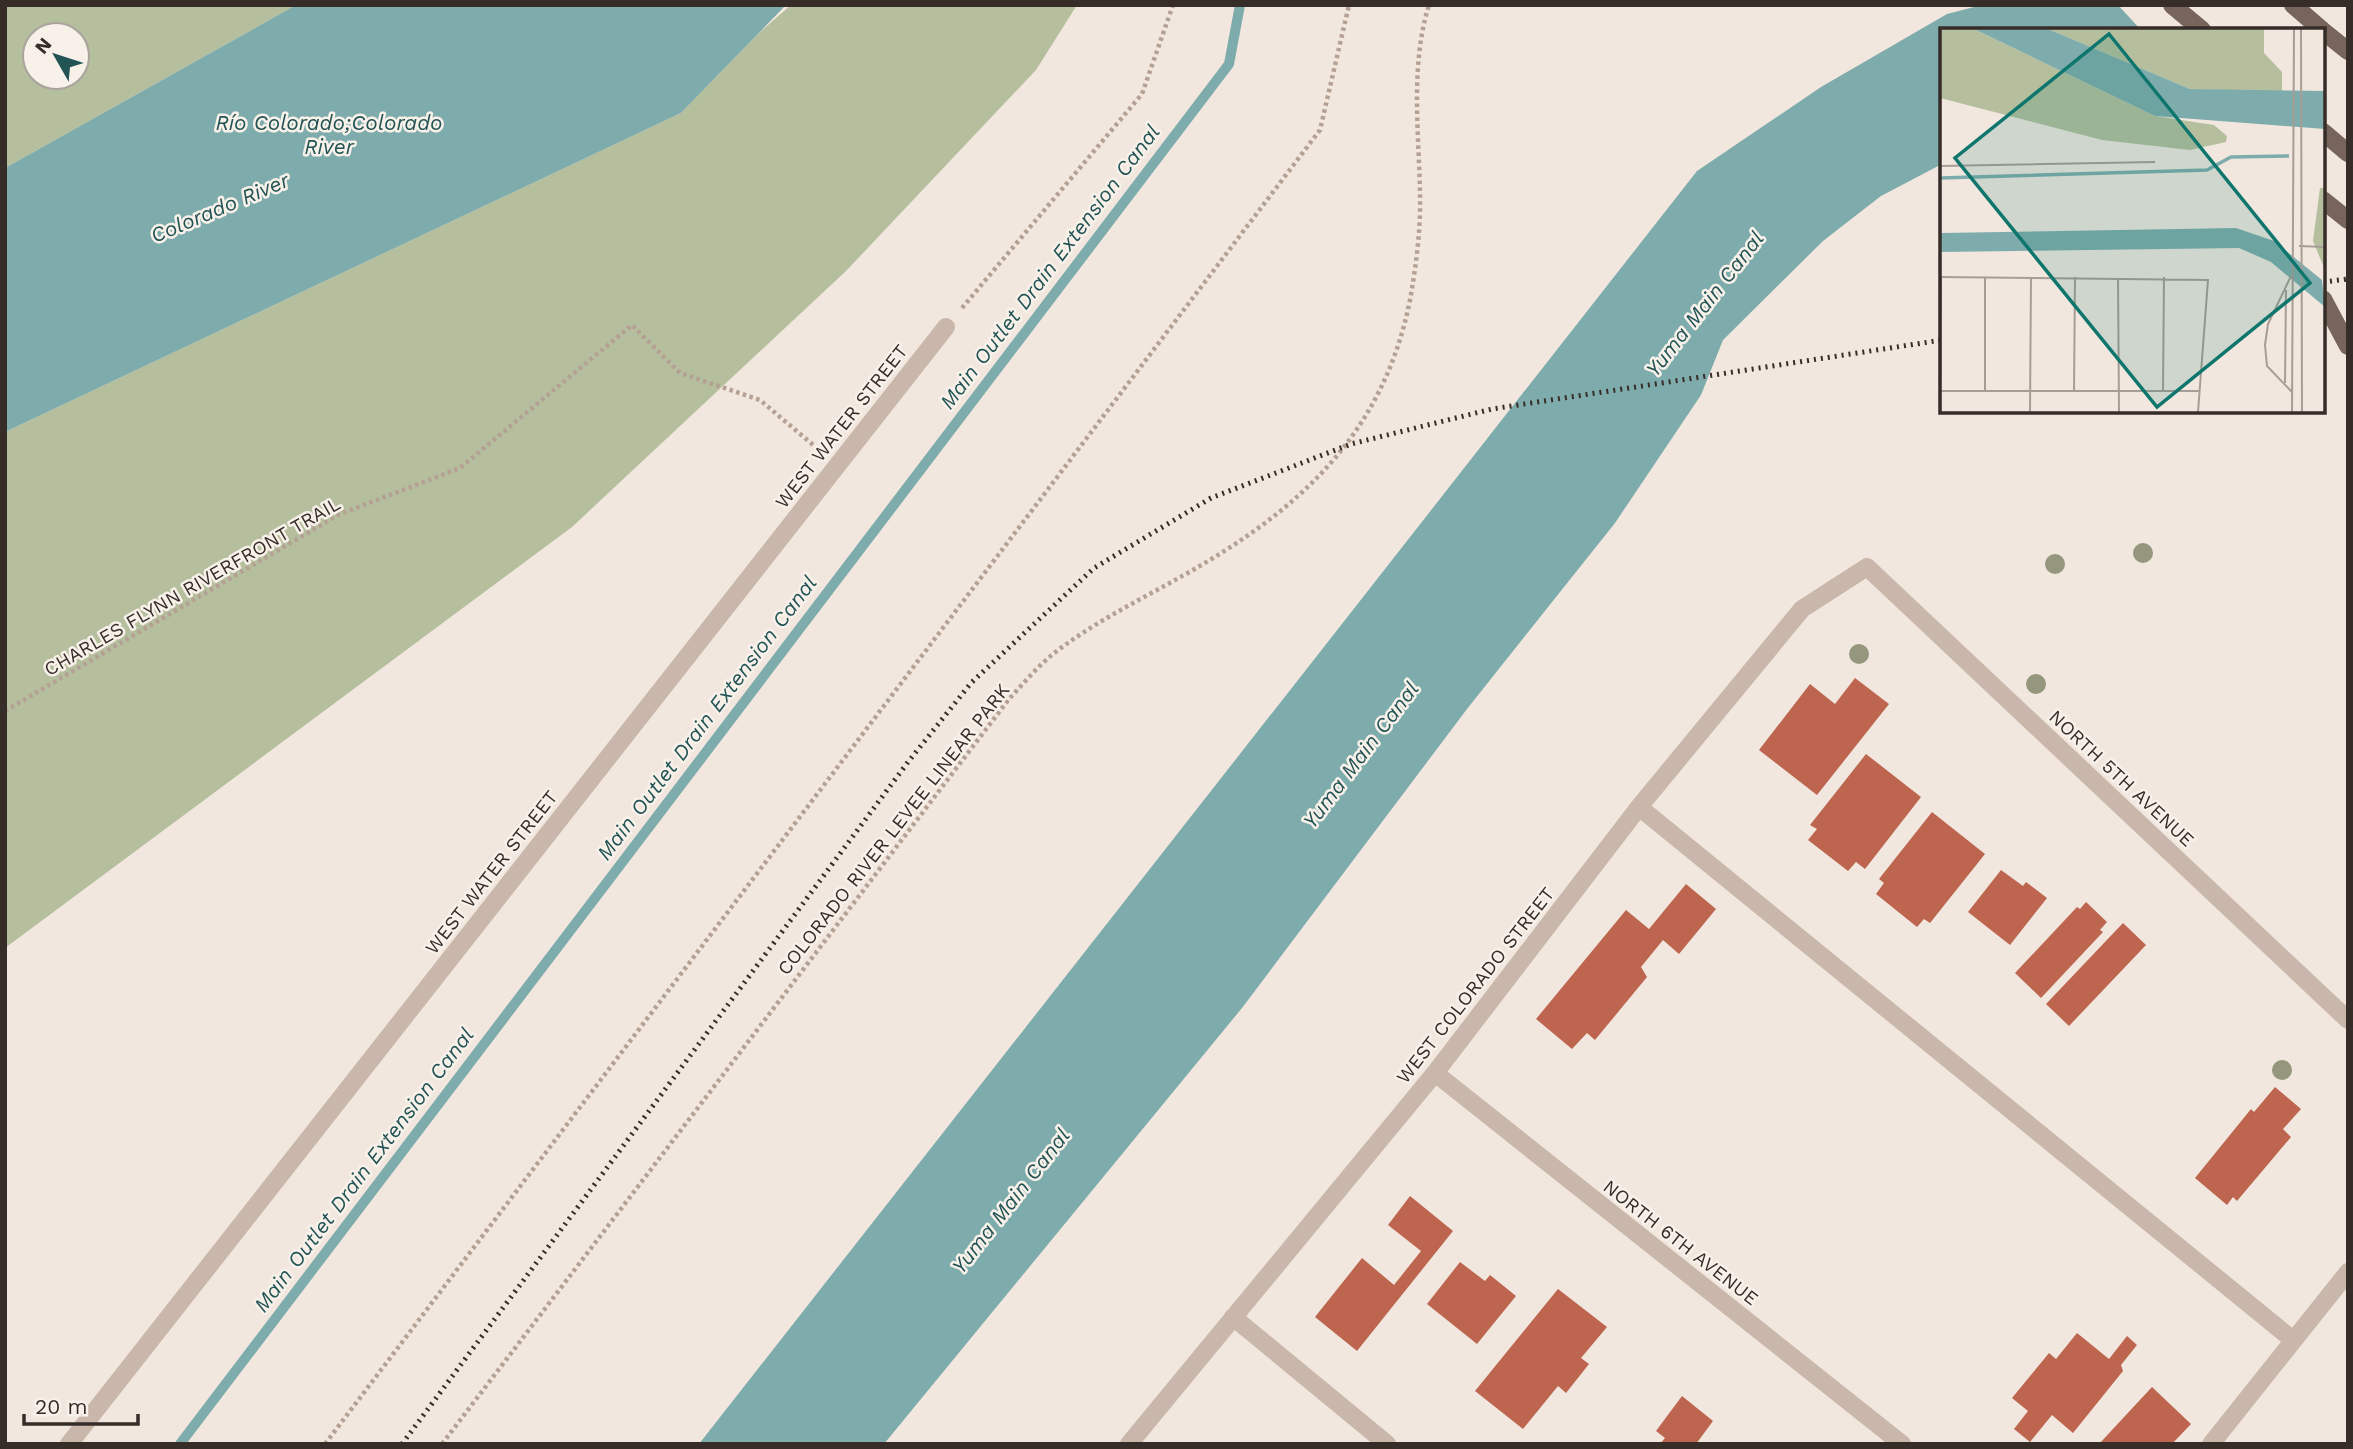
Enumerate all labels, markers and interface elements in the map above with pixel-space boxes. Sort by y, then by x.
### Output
north arrow [21,21,91,91]
inset map [1940,28,2325,413]
text: N [30,33,57,58]
water label: Río Colorado;Colorado River [215,110,443,159]
water label: Main Outlet Drain Extension Canal [934,120,1165,414]
water label: Colorado River [147,167,294,248]
water label: Yuma Main Canal [1640,226,1769,381]
street label: WEST WATER STREET [770,340,912,513]
street label: CHARLES FLYNN RIVERFRONT TRAIL [40,492,344,681]
water label: Main Outlet Drain Extension Canal [591,571,822,865]
water label: Yuma Main Canal [1297,677,1424,833]
street label: COLORADO RIVER LEVEE LINEAR PARK [772,679,1014,980]
street label: NORTH 5TH AVENUE [2044,705,2199,852]
street label: WEST WATER STREET [420,786,562,959]
street label: WEST COLORADO STREET [1392,883,1559,1088]
water label: Main Outlet Drain Extension Canal [248,1023,479,1317]
water label: Yuma Main Canal [946,1123,1075,1278]
street label: NORTH 6TH AVENUE [1599,1175,1763,1310]
scale bar [24,1382,138,1426]
text: 20 m [35,1394,87,1419]

